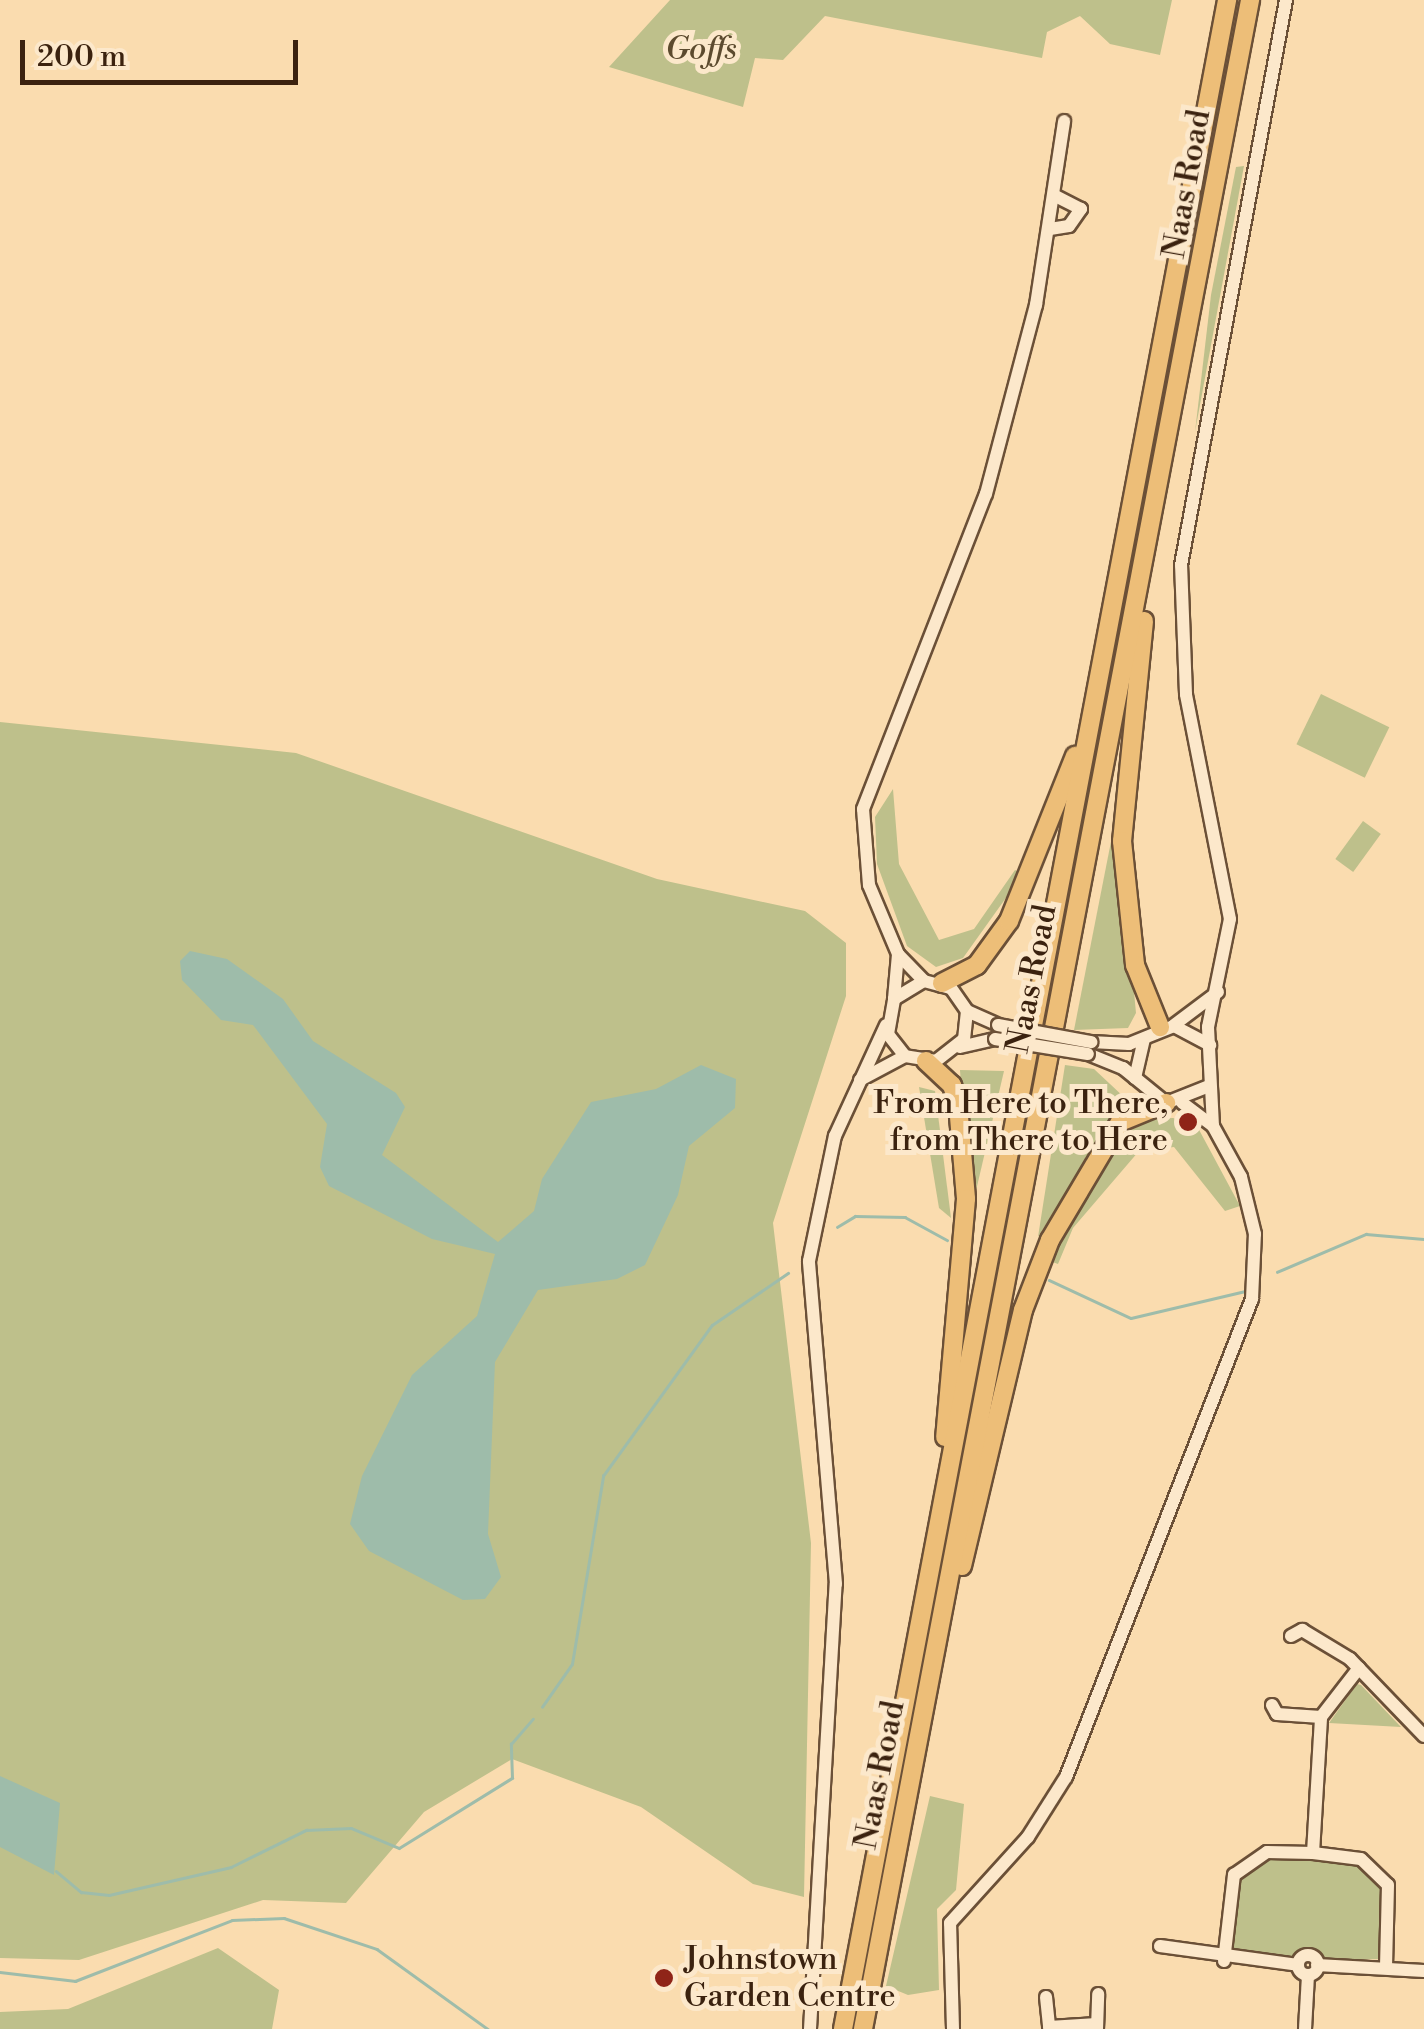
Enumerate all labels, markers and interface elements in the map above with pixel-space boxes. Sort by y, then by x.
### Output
scale bar [25,20,302,82]
park label: Goffs [665,30,737,68]
text: 200 m [37,38,126,76]
street label: Naas Road [1155,107,1219,261]
street label: Naas Road [999,901,1065,1057]
place label: From Here to There, from There to Here [873,1085,1168,1160]
marker: From Here to There, from There to Here [1177,1111,1199,1133]
street label: Naas Road [847,1697,913,1853]
place label: Johnstown Garden Centre [684,1941,896,2016]
marker: Johnstown Garden Centre [653,1967,675,1989]

